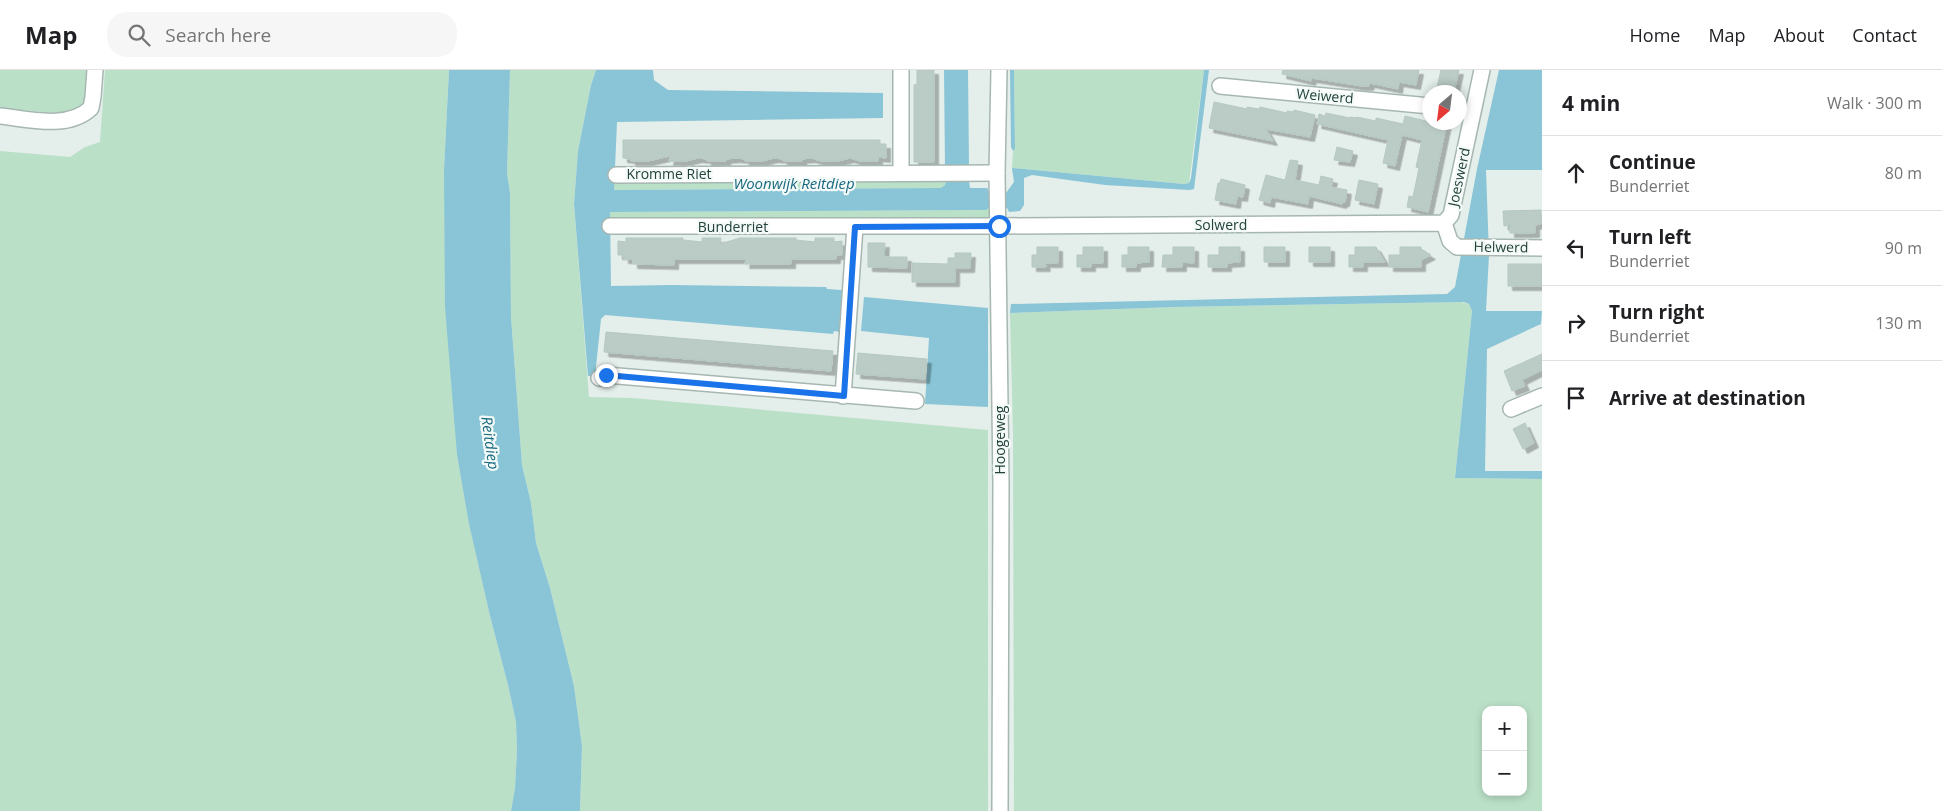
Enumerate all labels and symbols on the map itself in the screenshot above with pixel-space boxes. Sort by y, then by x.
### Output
street label: Weiwerd [1296,84,1354,107]
north arrow [1422,85,1467,130]
street label: Joeswerd [1443,146,1474,210]
street label: Kromme Riet [626,164,712,183]
water label: Woonwijk Reitdiep [733,173,855,193]
route start [988,215,1011,238]
street label: Solwerd [1195,215,1247,234]
street label: Bunderriet [698,217,768,236]
street label: Helwerd [1473,237,1529,256]
route end [595,364,618,387]
street label: Hoogeweg [990,405,1009,474]
water label: Reitdiep [477,415,505,471]

